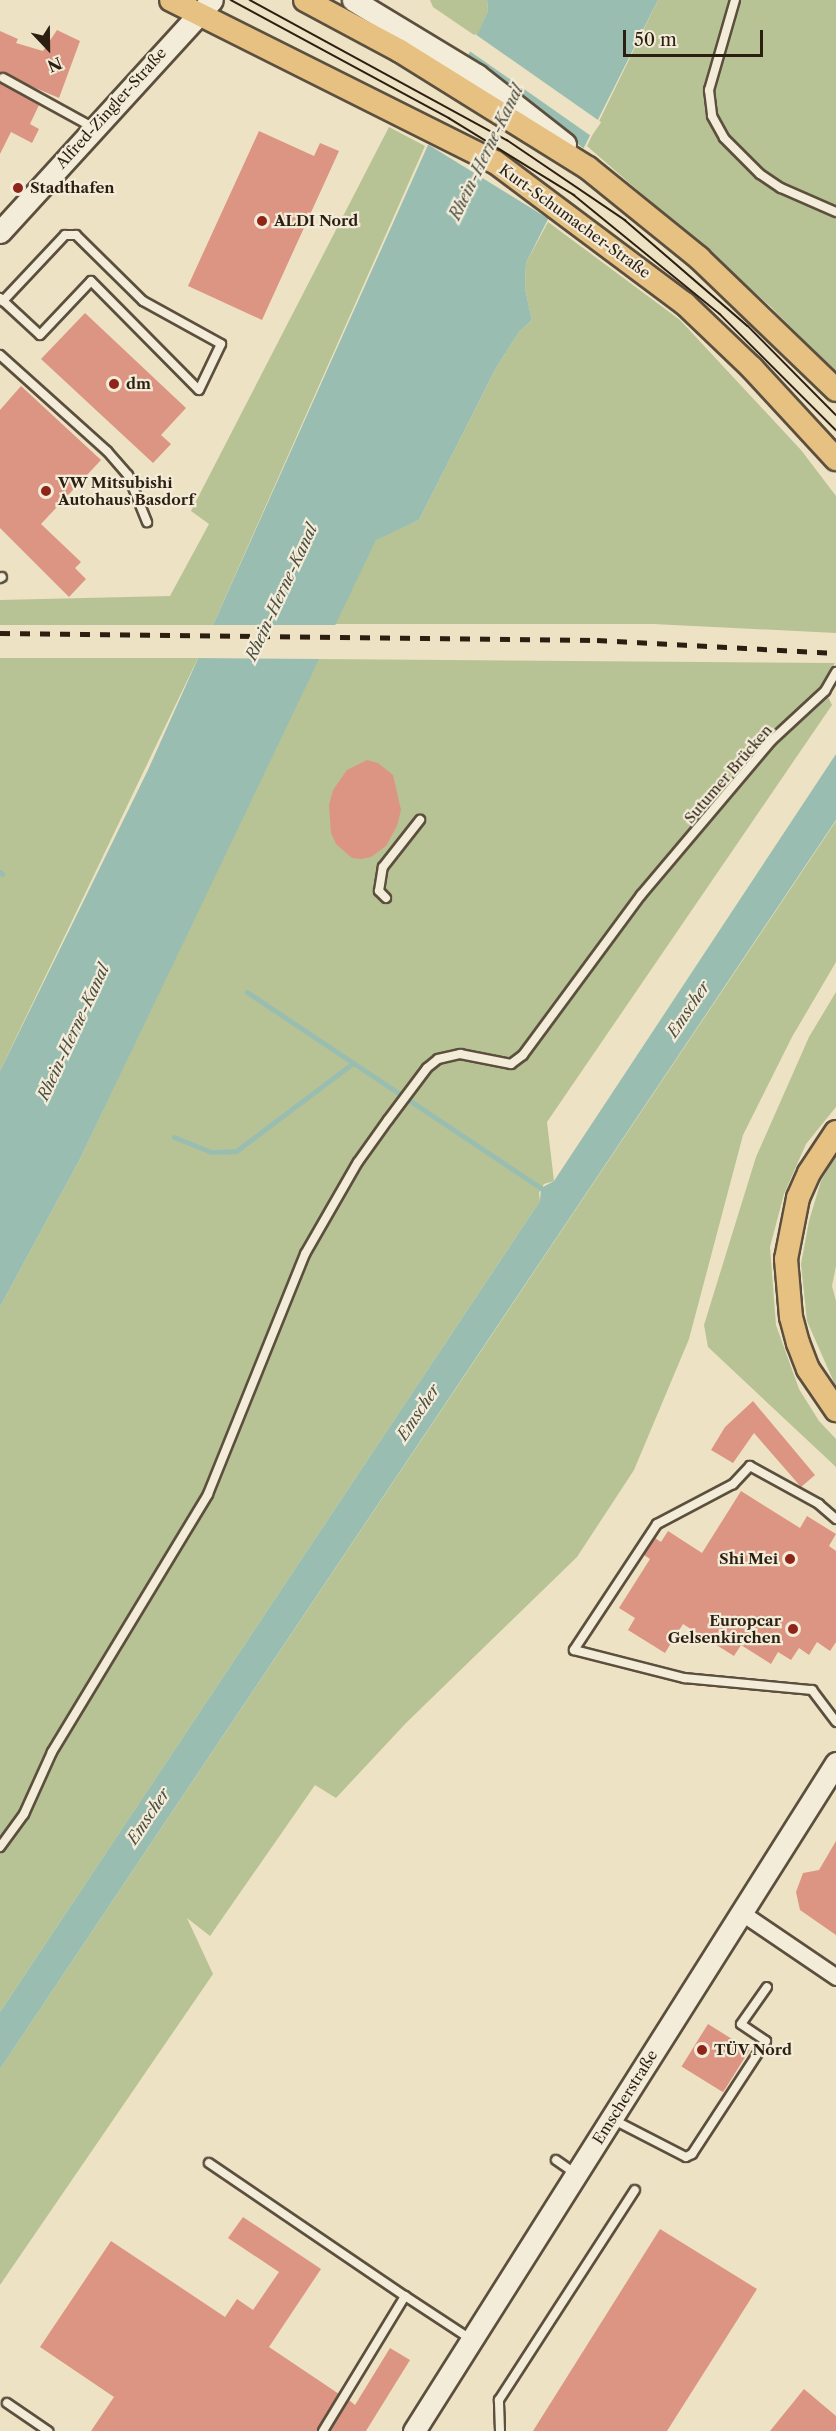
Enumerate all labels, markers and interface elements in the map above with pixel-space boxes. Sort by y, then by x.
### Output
north arrow [18,18,78,78]
scale bar [626,18,766,56]
text: 50 m [634,29,677,51]
street label: Alfred-Zingler-Straße [52,44,170,172]
text: N [45,53,65,77]
water label: Rhein-Herne-Kanal [445,81,527,223]
street label: Kurt-Schumacher-Straße [496,160,654,282]
place label: Stadthafen [30,179,115,197]
marker: Stadthafen [11,181,25,195]
place label: ALDI Nord [274,212,358,230]
marker: ALDI Nord [255,214,269,228]
place label: dm [126,375,151,393]
marker: dm [107,377,121,391]
place label: VW Mitsubishi Autohaus Basdorf [58,473,194,508]
marker: VW Mitsubishi Autohaus Basdorf [39,484,53,498]
water label: Rhein-Herne-Kanal [241,521,321,663]
street label: Sutumer Brücken [680,721,776,827]
water label: Rhein-Herne-Kanal [33,961,113,1103]
water label: Emscher [662,977,714,1041]
water label: Emscher [392,1380,444,1444]
place label: Shi Mei [719,1550,778,1568]
marker: Shi Mei [783,1552,797,1566]
place label: Europcar Gelsenkirchen [668,1611,781,1646]
marker: Europcar Gelsenkirchen [786,1622,800,1636]
water label: Emscher [122,1784,174,1848]
place label: TÜV Nord [714,2041,792,2059]
marker: TÜV Nord [695,2043,709,2057]
street label: Emscherstraße [589,2047,661,2147]

